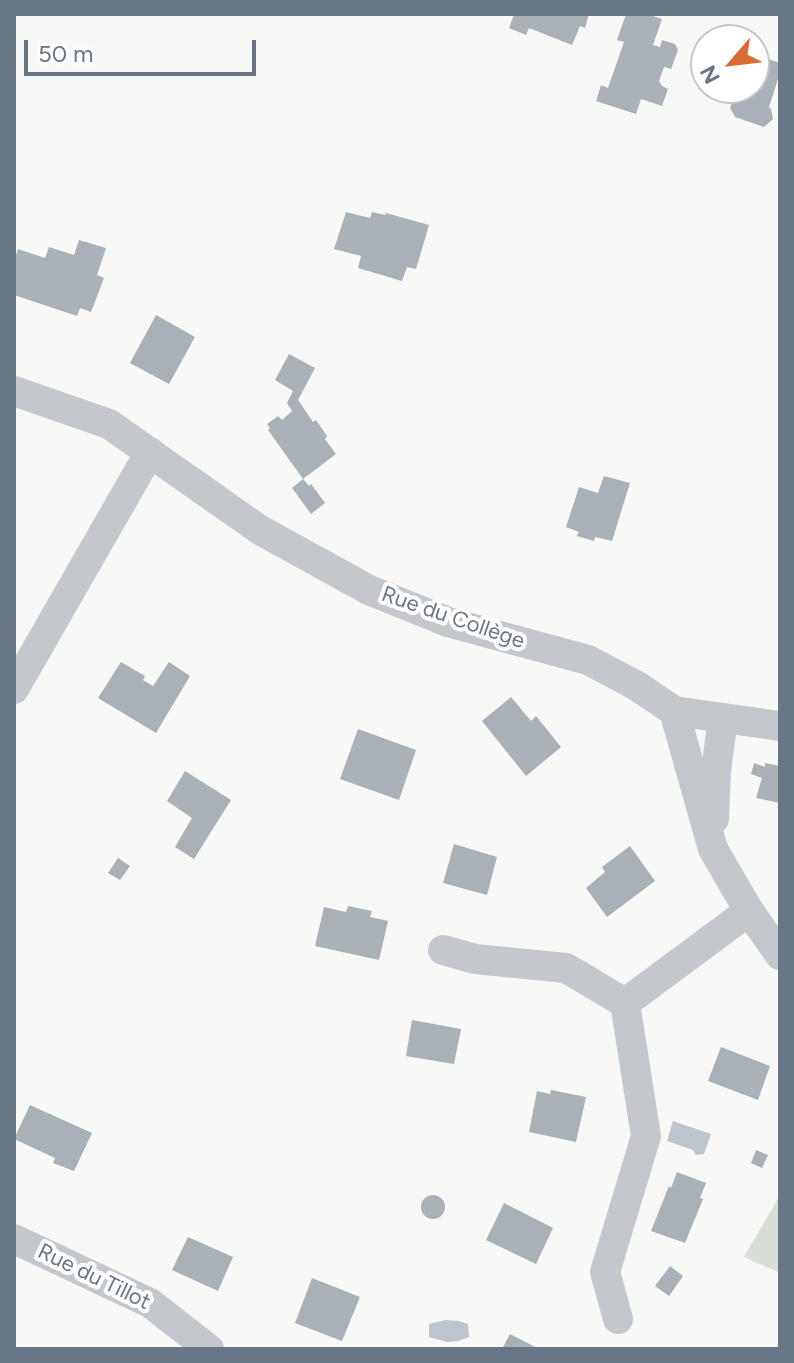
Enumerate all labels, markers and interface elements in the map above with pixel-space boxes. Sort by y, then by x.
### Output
scale bar [28,24,260,74]
north arrow [690,24,770,104]
text: 50 m [38,39,94,68]
text: N [694,61,726,88]
street label: Rue du Collège [378,581,528,655]
street label: Rue du Tillot [33,1238,155,1316]

